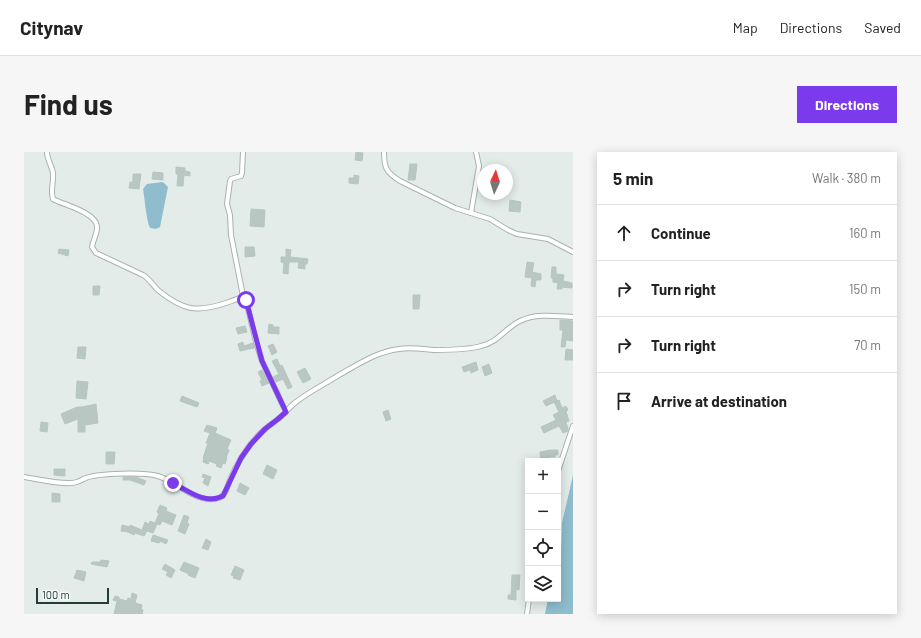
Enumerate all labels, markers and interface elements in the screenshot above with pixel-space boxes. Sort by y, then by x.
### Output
text: Citynav [20,16,83,39]
text: Map [733,19,758,36]
text: Directions [780,19,842,36]
text: Saved [864,19,901,36]
button: Directions [797,86,897,123]
text: Find us [24,87,113,121]
north arrow [477,164,513,200]
text: 5 min [613,168,653,188]
text: Walk · 380 m [812,170,881,186]
icon: ahead [613,222,635,244]
text: Continue [651,224,711,242]
text: 160 m [849,225,881,241]
icon: right [613,278,635,300]
text: Turn right [651,280,716,298]
text: 150 m [849,281,881,297]
route start [237,291,255,309]
icon: right [613,334,635,356]
text: Turn right [651,336,716,354]
text: 70 m [854,337,881,353]
icon: arrive [613,390,635,412]
text: Arrive at destination [651,392,787,410]
map controls [525,458,561,602]
button: + [525,458,561,494]
route end [164,474,182,492]
button: − [525,494,561,530]
button: locate [525,530,561,566]
button: layers [525,566,561,602]
scale bar [36,586,109,605]
text: 100 m [42,588,70,601]

